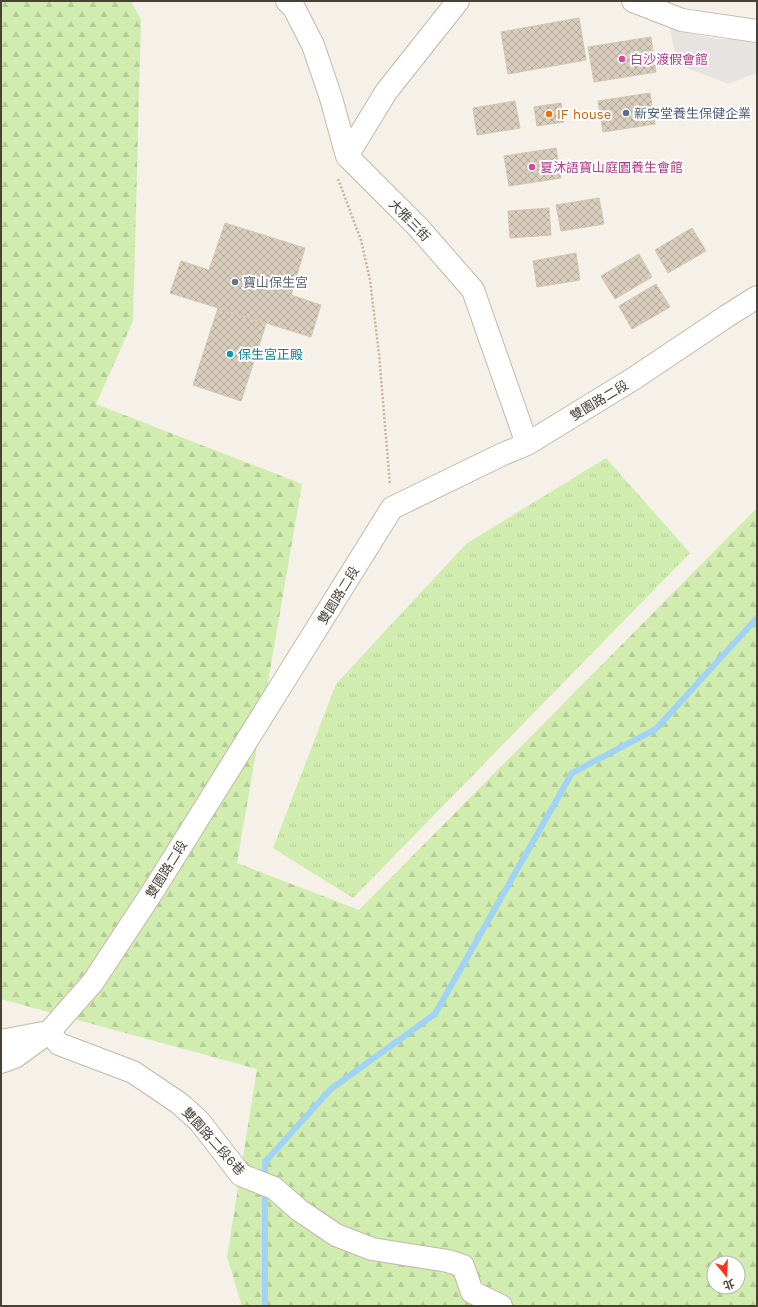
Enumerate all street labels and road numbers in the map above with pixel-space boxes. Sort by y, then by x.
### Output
street label: 大雅三街 [386,196,433,244]
street label: 雙園路二段 [568,377,631,424]
street label: 雙園路二段 [315,564,362,627]
street label: 雙園路二段 [143,838,190,901]
street label: 雙園路二段6巷 [179,1104,248,1178]

